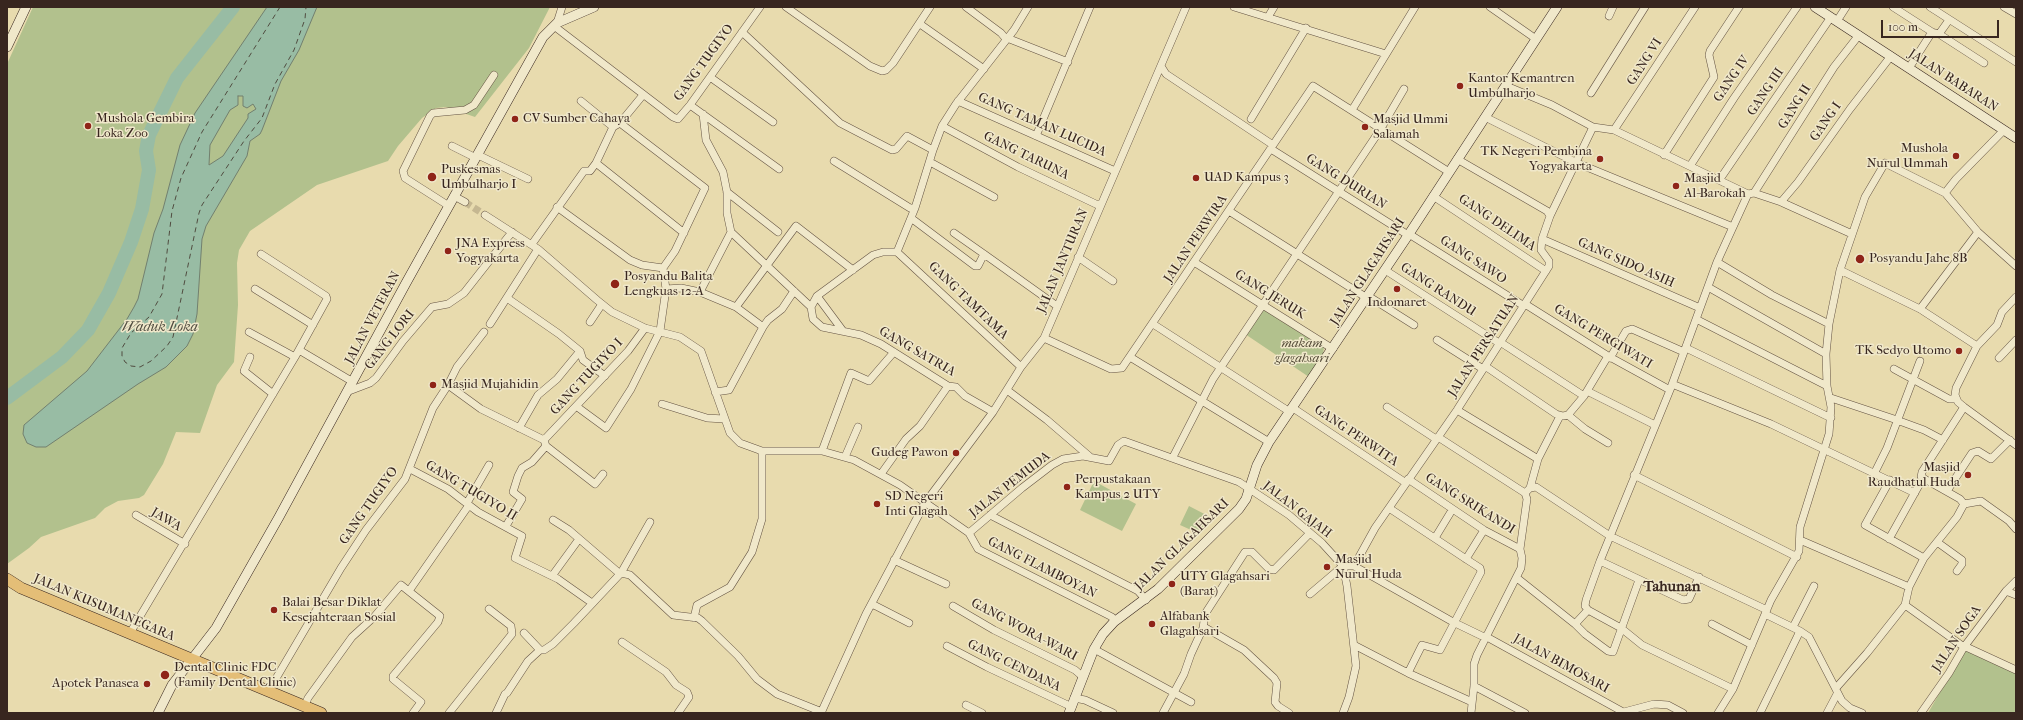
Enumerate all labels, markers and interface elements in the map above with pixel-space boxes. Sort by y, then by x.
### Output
scale bar [1883,12,2001,38]
text: 100 m [1888,20,1918,34]
street label: GANG TUGIYO [671,21,737,105]
street label: GANG VI [1624,36,1666,88]
street label: JALAN BABARAN [1905,46,2001,116]
street label: GANG IV [1711,53,1753,105]
street label: GANG III [1744,65,1788,119]
place label: Kantor Kemantren Umbulharjo [1468,71,1575,102]
marker: Kantor Kemantren Umbulharjo [1455,81,1465,91]
street label: GANG II [1775,82,1815,132]
street label: GANG TAMAN LUCIDA [975,90,1109,160]
street label: GANG I [1807,99,1845,145]
place label: Mushola Gembira Loka Zoo [96,111,194,142]
place label: CV Sumber Cahaya [523,111,630,127]
place label: Masjid Ummi Salamah [1373,112,1448,143]
marker: CV Sumber Cahaya [510,114,520,124]
marker: Mushola Gembira Loka Zoo [83,121,93,131]
marker: Masjid Ummi Salamah [1360,122,1370,132]
street label: GANG TARUNA [981,129,1071,183]
place label: Mushola Nurul Ummah [1867,141,1948,172]
place label: TK Negeri Pembina Yogyakarta [1481,144,1592,175]
street label: GANG DURIAN [1303,151,1389,213]
marker: Mushola Nurul Ummah [1951,151,1961,161]
marker: TK Negeri Pembina Yogyakarta [1595,154,1605,164]
place label: Puskesmas Umbulharjo I [441,162,516,193]
place label: UAD Kampus 3 [1204,170,1289,186]
marker: Puskesmas Umbulharjo I [426,171,438,183]
place label: Masjid Al-Barokah [1684,171,1746,202]
marker: UAD Kampus 3 [1191,173,1201,183]
marker: Masjid Al-Barokah [1671,181,1681,191]
street label: GANG DELIMA [1455,191,1539,255]
street label: JALAN PERWIRA [1161,192,1231,286]
street label: JALAN JANTURAN [1034,206,1092,316]
street label: JALAN GLAGAHSARI [1327,215,1409,329]
street label: GANG SAWO [1437,233,1509,287]
street label: GANG SIDO ASIH [1575,235,1677,291]
place label: JNA Express Yogyakarta [456,236,525,267]
marker: JNA Express Yogyakarta [443,246,453,256]
place label: Posyandu Jahe 8B [1869,251,1967,267]
marker: Posyandu Jahe 8B [1854,253,1866,265]
street label: GANG TAMTAMA [925,259,1011,343]
street label: GANG RANDU [1397,260,1479,320]
street label: GANG JERUK [1232,267,1308,323]
street label: JALAN VETERAN [342,269,404,367]
place label: Posyandu Balita Lengkuas 12-A [624,269,713,300]
marker: Posyandu Balita Lengkuas 12-A [609,278,621,290]
marker: Indomaret [1392,284,1402,294]
street label: JALAN PERSATUAN [1445,292,1523,400]
place label: Indomaret [1367,295,1427,311]
street label: GANG PERGIWATI [1551,301,1655,373]
street label: GANG LORI [362,307,418,373]
water label: Waduk Loka [122,320,198,336]
street label: GANG SATRIA [876,324,958,380]
street label: GANG TUGIYO I [547,335,627,419]
park label: makam glagahsari [1275,336,1329,367]
place label: TK Sedyo Utomo [1855,343,1951,359]
marker: TK Sedyo Utomo [1954,346,1964,356]
place label: Masjid Mujahidin [441,377,539,393]
marker: Masjid Mujahidin [428,380,438,390]
street label: GANG PERWITA [1311,402,1401,470]
place label: Gudeg Pawon [871,445,948,461]
marker: Gudeg Pawon [951,448,961,458]
street label: JALAN PEMUDA [967,449,1053,521]
street label: GANG TUGIYO II [422,457,520,525]
place label: Masjid Raudhatul Huda [1868,460,1960,491]
street label: GANG TUGIYO [336,464,402,548]
street label: GANG SRIKANDI [1422,470,1518,538]
marker: Masjid Raudhatul Huda [1963,470,1973,480]
place label: Perpustakaan Kampus 2 UTY [1075,472,1161,503]
street label: JALAN GAJAH [1259,478,1335,542]
marker: Perpustakaan Kampus 2 UTY [1062,482,1072,492]
place label: SD Negeri Inti Glagah [885,489,948,520]
street label: JALAN GLAGAHSARI [1132,496,1232,594]
marker: SD Negeri Inti Glagah [872,499,882,509]
street label: JAWA [148,505,184,535]
street label: GANG FLAMBOYAN [985,534,1099,602]
place label: Masjid Nurul Huda [1335,552,1402,583]
marker: Masjid Nurul Huda [1322,562,1332,572]
place label: UTY Glagahsari (Barat) [1180,569,1270,600]
street label: JALAN KUSUMANEGARA [31,571,177,645]
district label: Tahunan [1644,578,1700,596]
marker: UTY Glagahsari (Barat) [1167,579,1177,589]
place label: Balai Besar Diklat Kesejahteraan Sosial [282,595,396,626]
street label: GANG WORA-WARI [968,595,1080,665]
street label: JALAN SOGA [1929,603,1985,675]
marker: Balai Besar Diklat Kesejahteraan Sosial [269,605,279,615]
place label: Alfabank Glagahsari [1160,609,1219,640]
marker: Alfabank Glagahsari [1147,619,1157,629]
street label: JALAN BIMOSARI [1510,631,1612,697]
street label: GANG CENDANA [965,637,1063,695]
place label: Dental Clinic FDC (Family Dental Clinic) [174,660,296,691]
marker: Dental Clinic FDC (Family Dental Clinic) [159,669,171,681]
place label: Apotek Panasea [52,676,139,692]
marker: Apotek Panasea [142,679,152,689]

